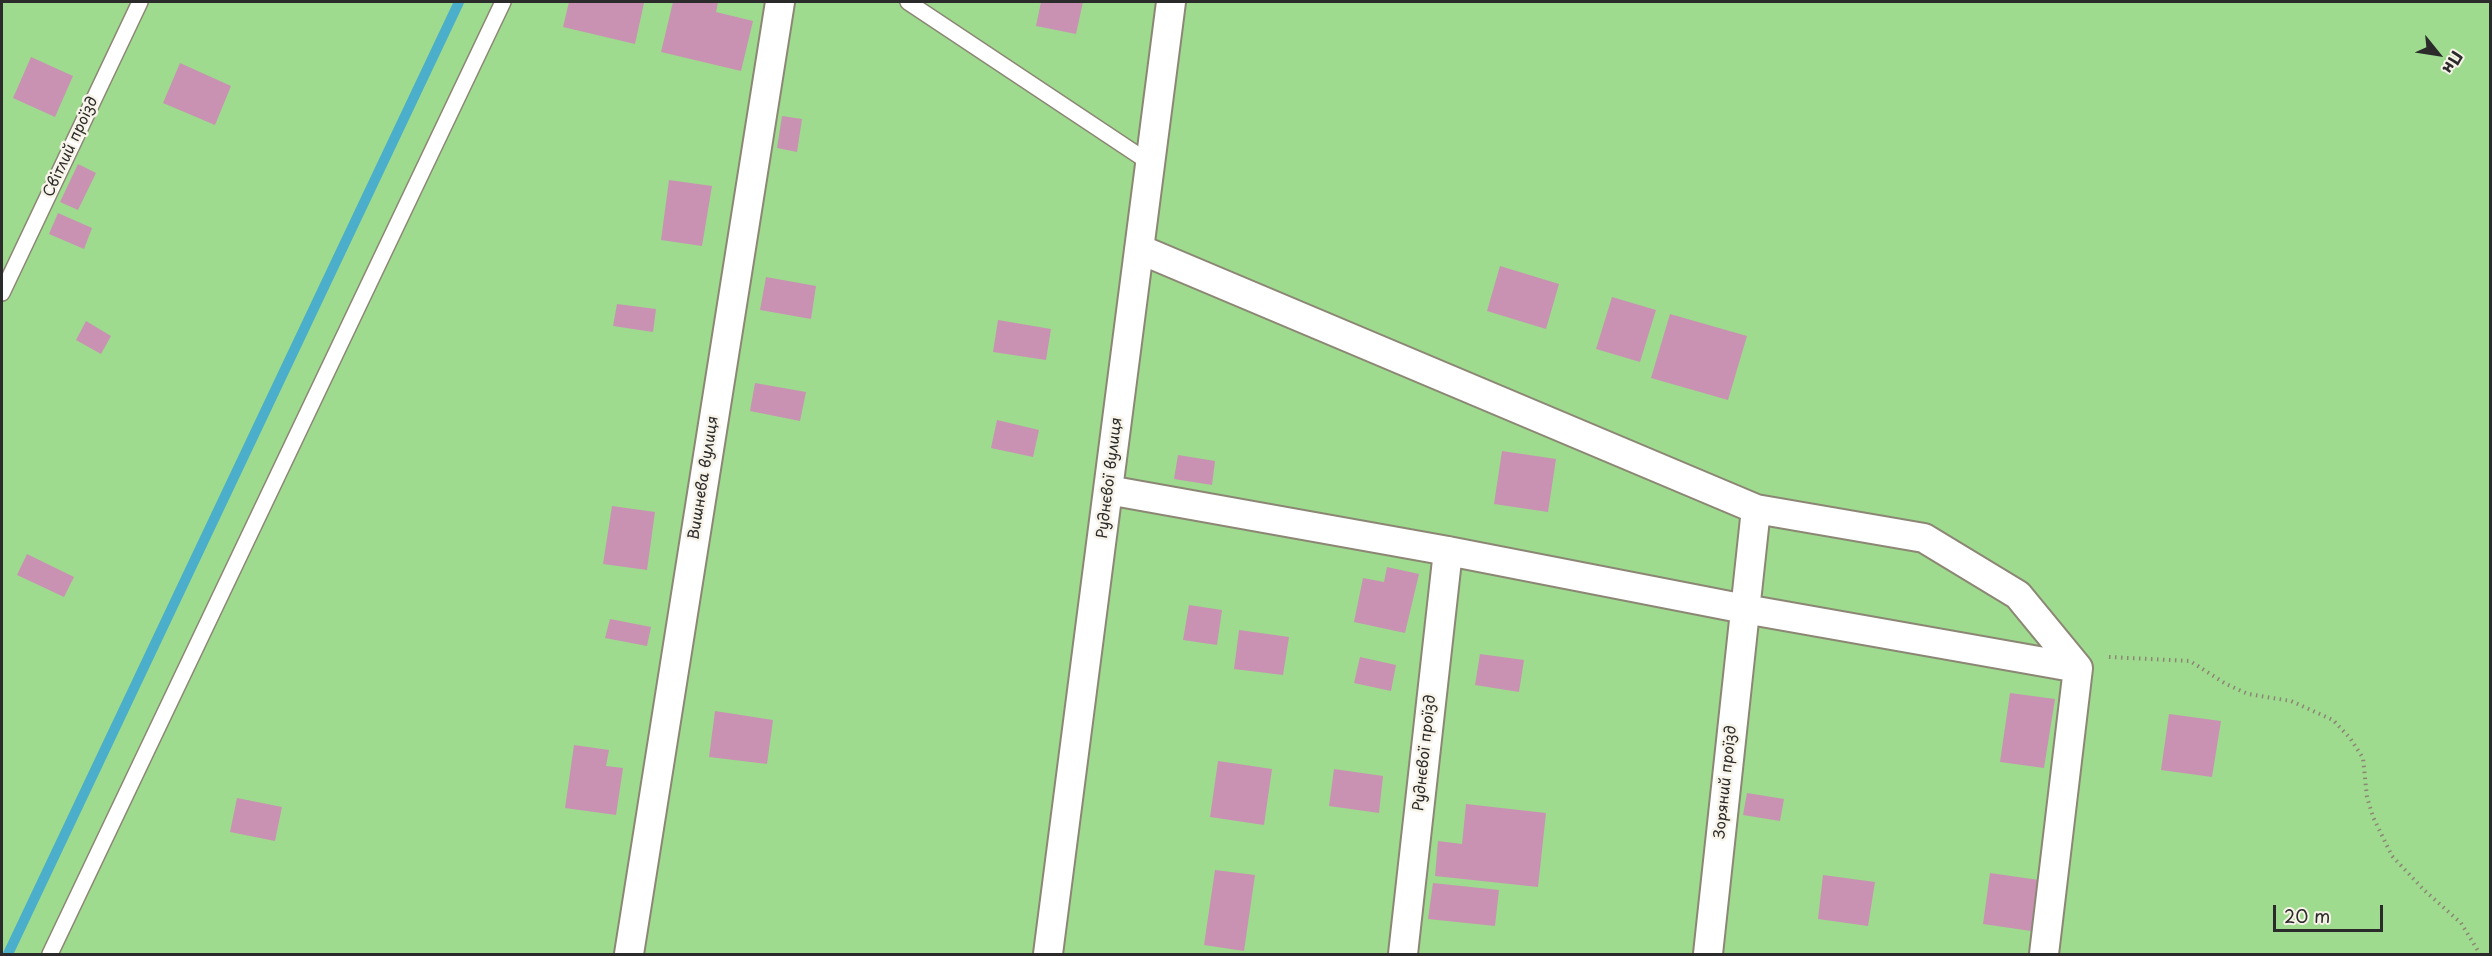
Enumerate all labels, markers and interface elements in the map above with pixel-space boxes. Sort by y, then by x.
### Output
north arrow [2408,24,2468,84]
text: Пн [2437,47,2470,79]
street label: Світлий проїзд [40,94,102,200]
street label: Вишнева вулиця [685,415,723,541]
street label: Руднєвої вулиця [1094,416,1126,540]
street label: Руднєвої проїзд [1410,694,1440,812]
street label: Зоряний проїзд [1711,725,1741,839]
scale bar [2276,893,2386,931]
text: 20 m [2284,902,2330,929]

